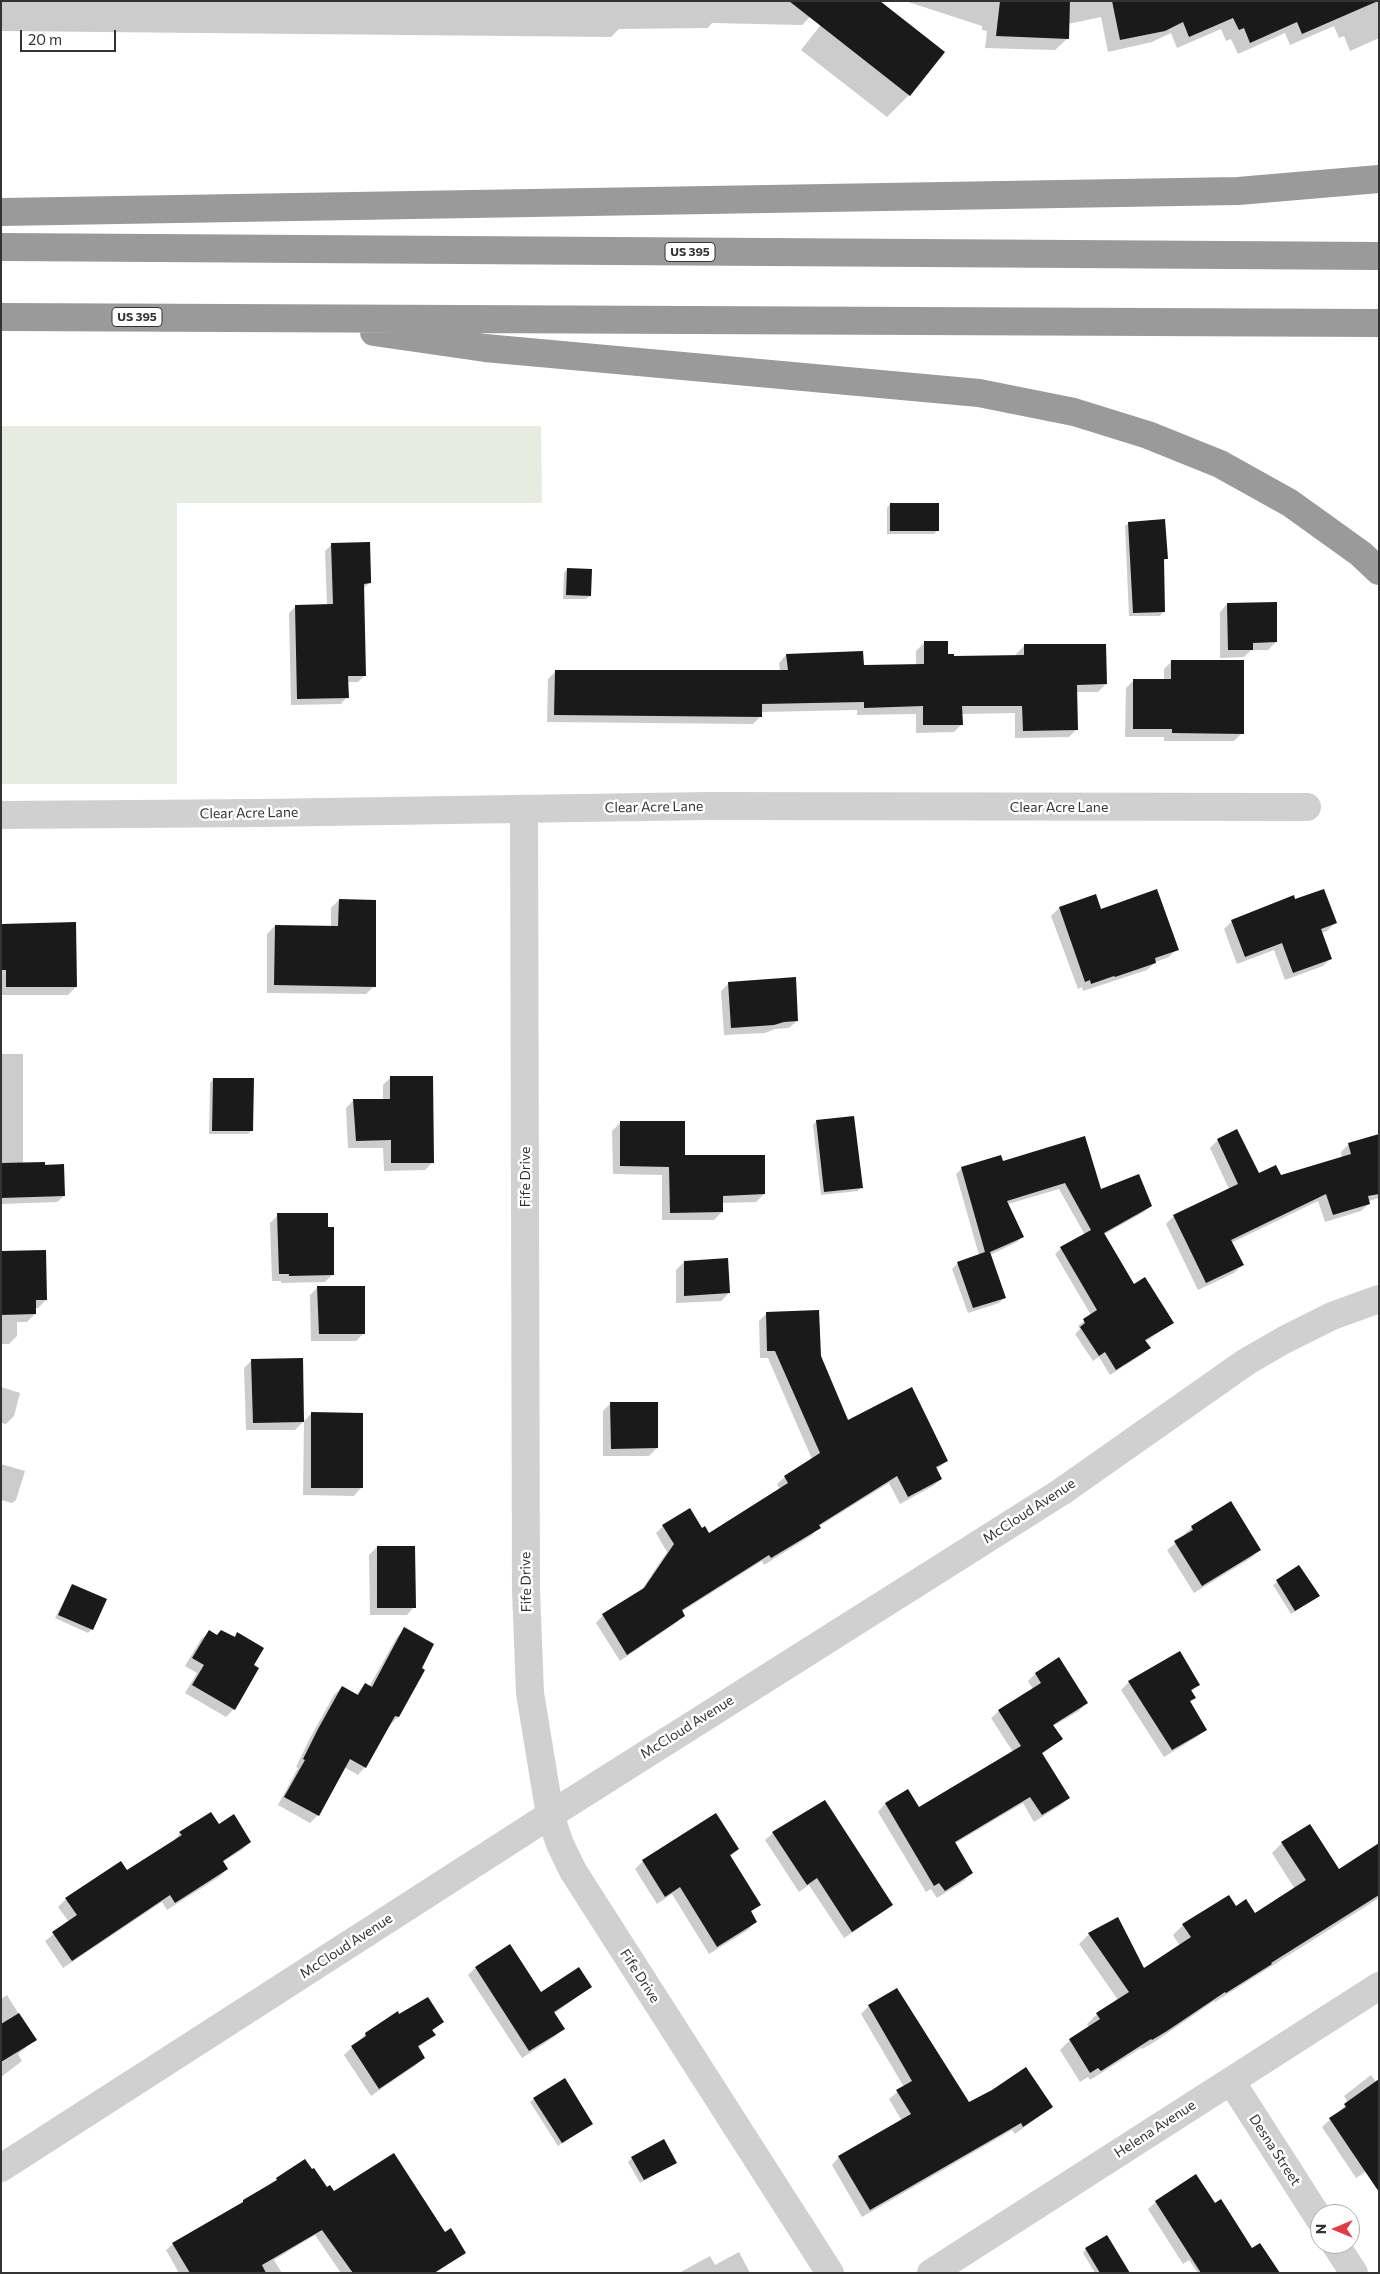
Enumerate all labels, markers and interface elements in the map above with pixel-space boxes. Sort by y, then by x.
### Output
scale bar [22,20,119,52]
text: 20 m [28,30,62,48]
road number: US 395 [665,242,715,262]
road number: US 395 [112,308,162,326]
street label: Clear Acre Lane [605,798,703,816]
street label: Clear Acre Lane [1010,799,1108,815]
street label: Clear Acre Lane [200,804,298,822]
street label: Fife Drive [517,1147,533,1207]
street label: McCloud Avenue [980,1475,1078,1547]
street label: Fife Drive [517,1552,535,1612]
street label: McCloud Avenue [637,1692,737,1762]
street label: McCloud Avenue [297,1910,395,1982]
street label: Fife Drive [616,1946,664,2006]
street label: Helena Avenue [1111,2096,1199,2162]
street label: Desna Street [1246,2111,1304,2189]
north arrow [1310,2204,1360,2254]
text: N [1312,2224,1329,2234]

